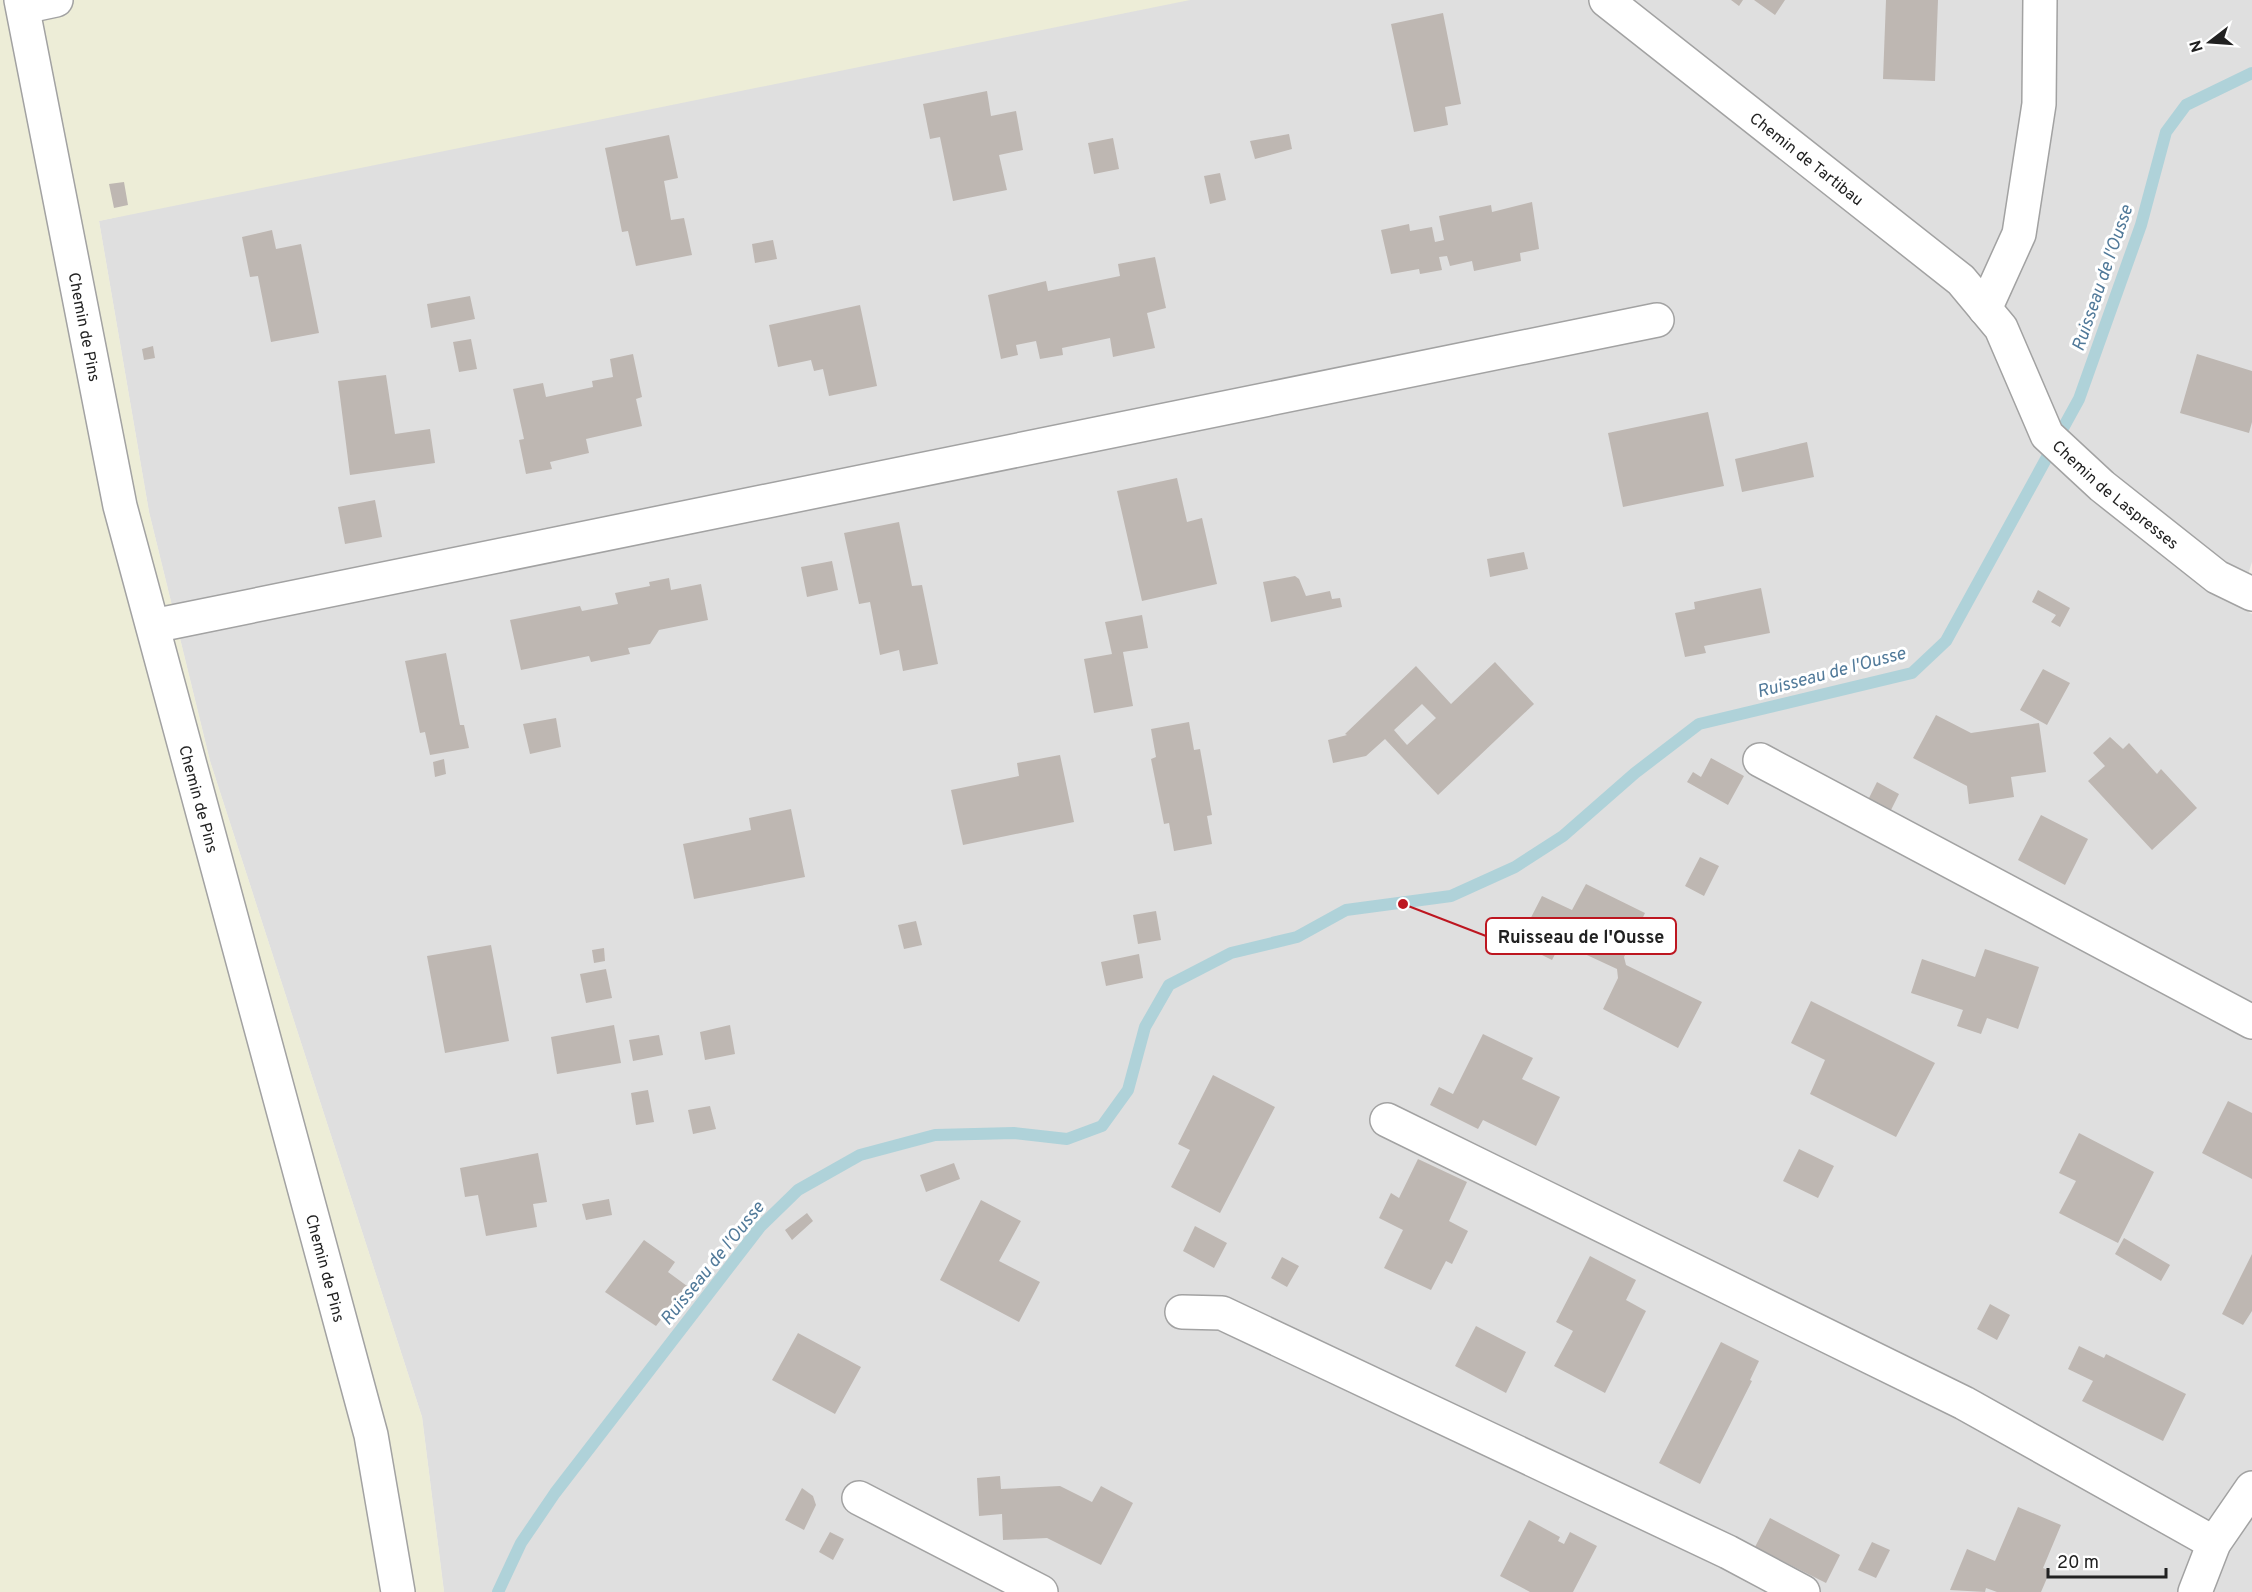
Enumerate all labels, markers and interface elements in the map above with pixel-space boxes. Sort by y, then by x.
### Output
north arrow [2180,12,2240,72]
text: N [2186,37,2209,54]
street label: Chemin de Tartibau [1745,109,1867,211]
water label: Ruisseau de l'Ousse [2068,202,2139,355]
street label: Chemin de Pins [63,271,103,384]
street label: Chemin de Laspresses [2047,437,2182,555]
water label: Ruisseau de l'Ousse [1755,642,1909,704]
street label: Chemin de Pins [173,743,221,856]
callout: Ruisseau de l'Ousse [1486,918,1676,954]
text: Ruisseau de l'Ousse [1498,927,1664,950]
water label: Ruisseau de l'Ousse [656,1197,771,1331]
street label: Chemin de Pins [300,1212,348,1325]
scale bar [2048,1541,2166,1579]
text: 20 m [2057,1552,2099,1575]

